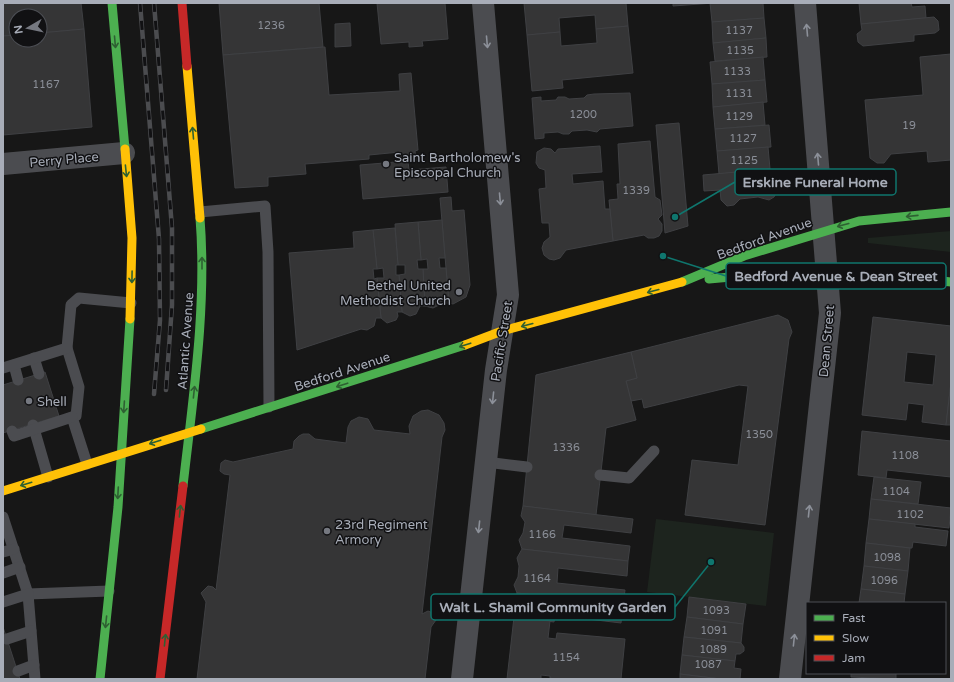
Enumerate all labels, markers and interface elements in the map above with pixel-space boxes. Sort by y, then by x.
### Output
north arrow [8,8,48,48]
house number: 1236 [257,19,285,32]
text: N [12,24,26,35]
house number: 1137 [725,24,753,37]
one-way arrow [803,24,811,37]
one-way arrow [112,35,119,48]
one-way arrow [483,35,490,48]
house number: 1135 [726,44,754,57]
house number: 1133 [723,65,751,78]
house number: 1167 [32,78,60,91]
house number: 1131 [725,87,753,100]
house number: 1200 [569,108,597,121]
house number: 1129 [725,110,753,123]
house number: 19 [902,119,916,132]
one-way arrow [190,127,197,140]
house number: 1127 [729,132,757,145]
street label: Perry Place [29,149,99,171]
place label: Saint Bartholomew's Episcopal Church [394,150,521,181]
one-way arrow [814,153,822,166]
house number: 1125 [730,154,758,167]
marker: Saint Bartholomew's Episcopal Church [381,159,391,169]
one-way arrow [123,164,130,177]
callout: Erskine Funeral Home [735,169,896,195]
text: Erskine Funeral Home [742,174,888,191]
house number: 1339 [622,184,650,197]
one-way arrow [497,192,504,205]
one-way arrow [906,212,919,219]
street label: Bedford Avenue [715,214,814,264]
one-way arrow [837,222,850,230]
one-way arrow [198,257,206,270]
callout: Bedford Avenue & Dean Street [726,263,946,289]
text: Bedford Avenue & Dean Street [734,268,938,285]
one-way arrow [128,270,136,283]
place label: Bethel United Methodist Church [340,278,451,309]
marker: Bethel United Methodist Church [454,287,464,297]
one-way arrow [646,288,659,295]
street label: Atlantic Avenue [175,292,197,390]
street label: Pacific Street [488,300,516,383]
street label: Dean Street [816,304,838,378]
one-way arrow [521,322,534,329]
one-way arrow [459,342,472,349]
street label: Bedford Avenue [292,349,392,395]
one-way arrow [335,382,348,389]
one-way arrow [190,386,198,399]
one-way arrow [489,391,497,404]
place label: Shell [37,394,67,410]
marker: Shell [24,396,34,406]
one-way arrow [121,400,128,413]
house number: 1350 [745,428,773,441]
one-way arrow [150,439,162,447]
house number: 1336 [552,441,580,454]
house number: 1108 [891,449,919,462]
one-way arrow [19,481,32,488]
house number: 1104 [882,485,910,498]
one-way arrow [115,486,122,499]
one-way arrow [176,505,183,518]
one-way arrow [805,505,812,518]
house number: 1102 [896,508,924,521]
place label: 23rd Regiment Armory [335,517,428,548]
one-way arrow [475,520,482,533]
marker: 23rd Regiment Armory [322,526,332,536]
house number: 1166 [528,528,556,541]
house number: 1098 [873,551,901,564]
house number: 1164 [523,572,551,585]
house number: 1096 [870,574,898,587]
callout: Walt L. Shamil Community Garden [431,594,675,620]
text: Walt L. Shamil Community Garden [439,599,667,616]
legend [806,602,946,674]
house number: 1093 [702,604,730,617]
text: Fast [842,611,866,625]
one-way arrow [102,615,110,628]
house number: 1091 [700,624,728,637]
text: Slow [842,631,869,645]
one-way arrow [161,634,169,647]
one-way arrow [791,634,798,647]
house number: 1089 [699,643,727,656]
house number: 1154 [552,651,580,664]
text: Jam [842,651,865,665]
house number: 1087 [694,658,722,671]

